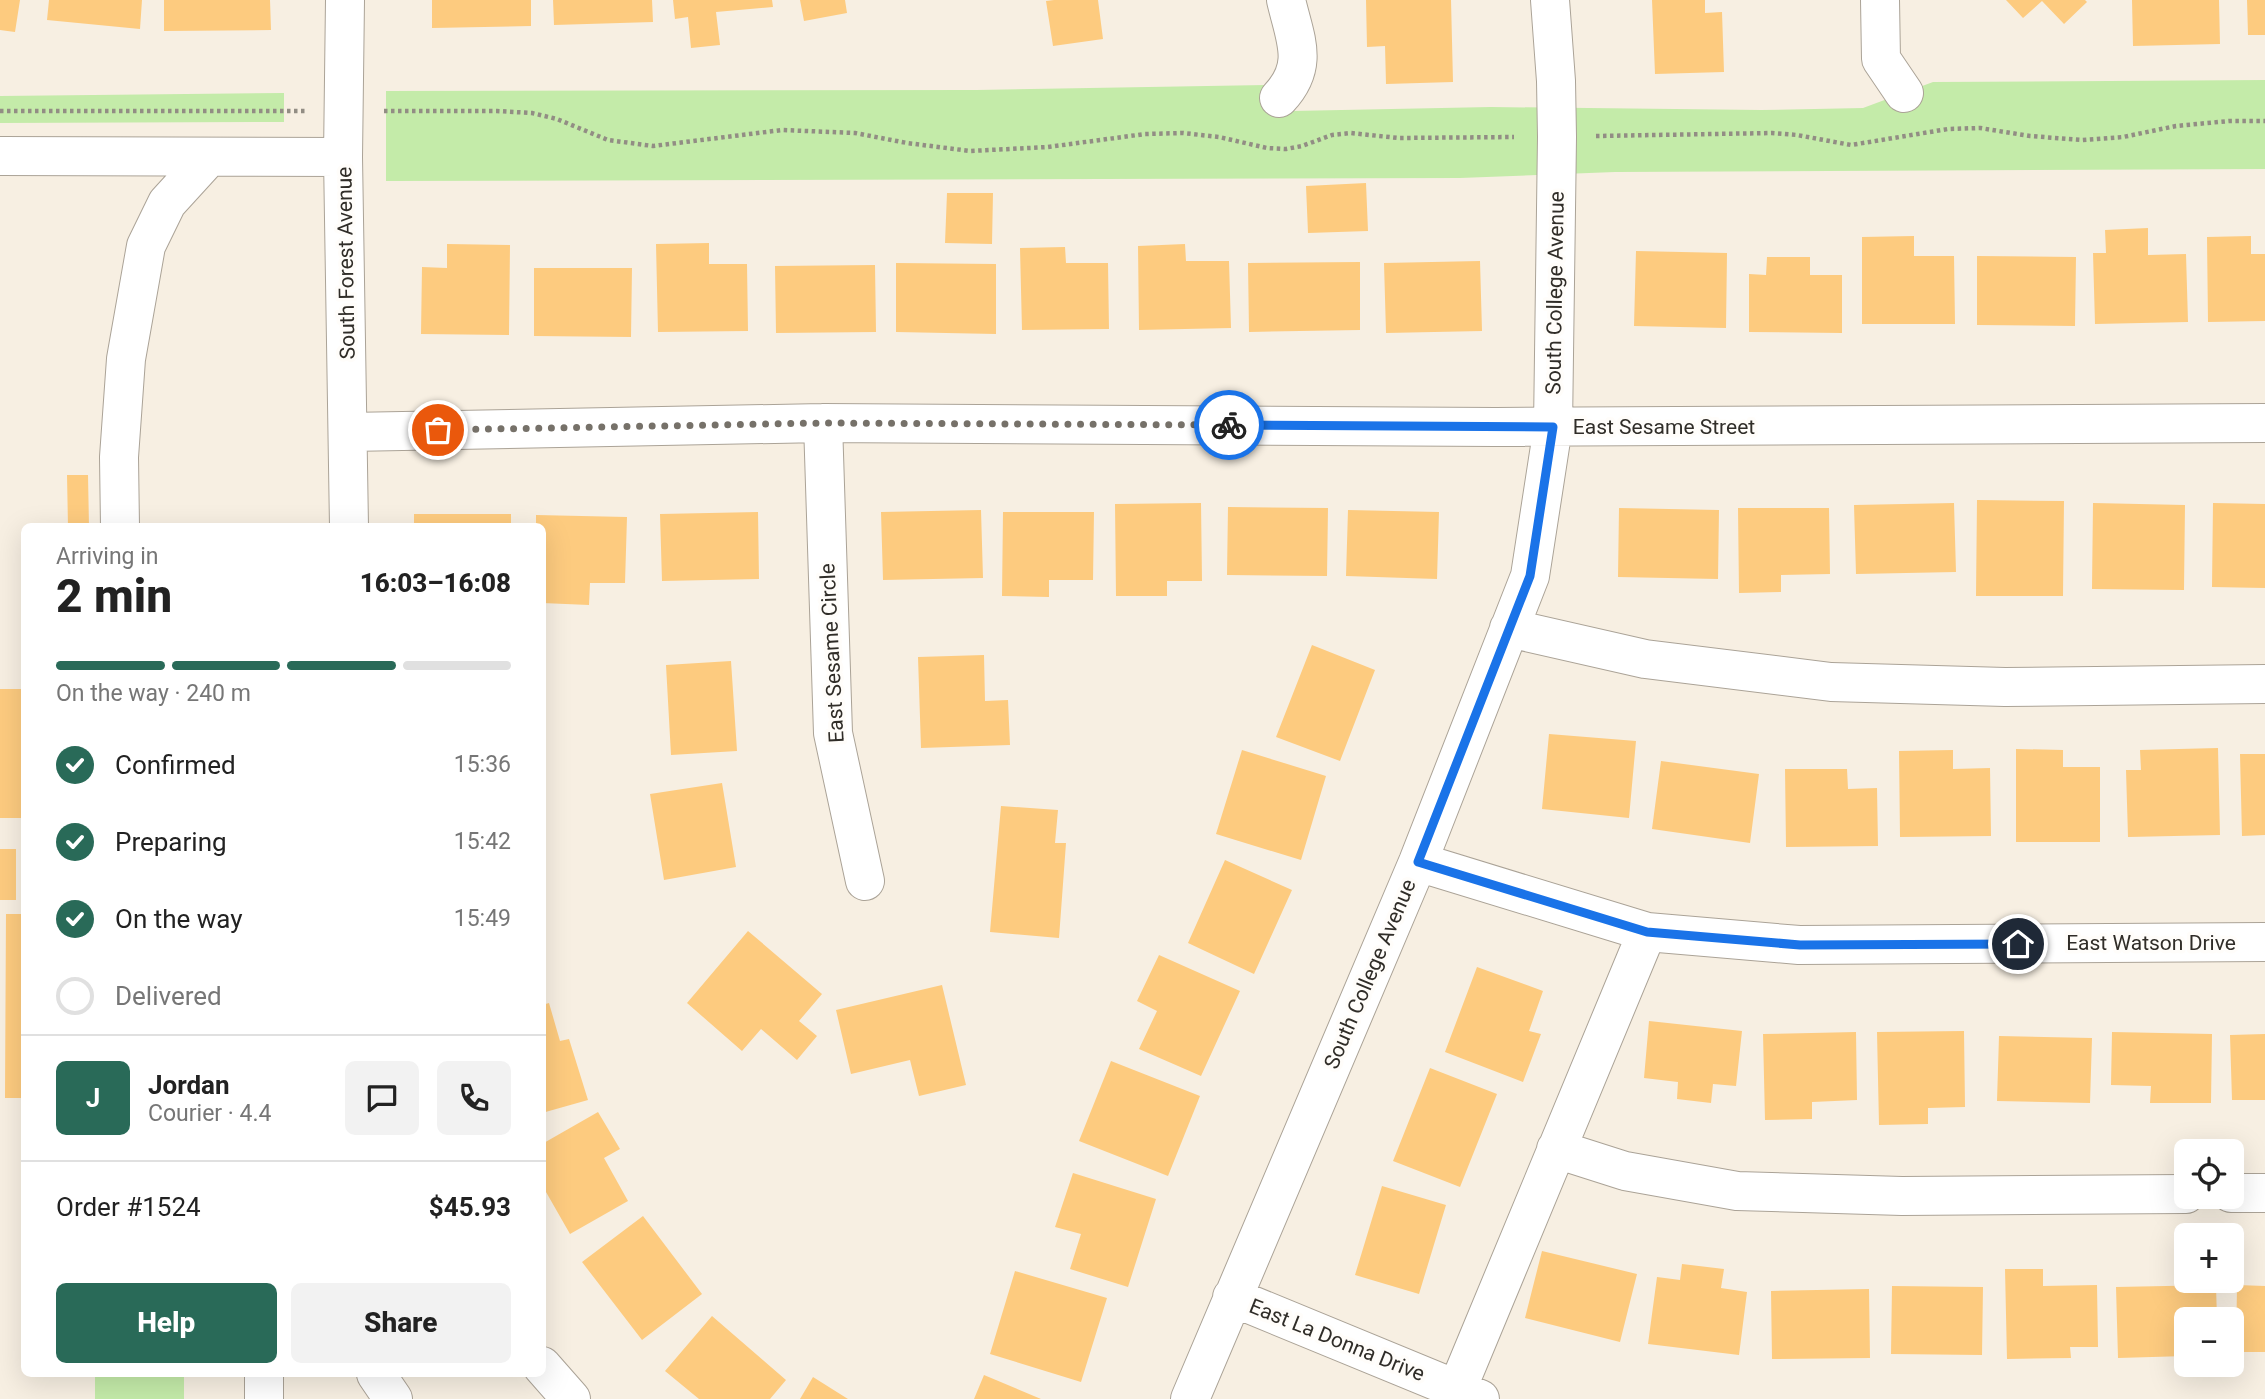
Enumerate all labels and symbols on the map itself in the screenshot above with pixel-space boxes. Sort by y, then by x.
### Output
street label: South Forest Avenue [332,166,360,360]
street label: South College Avenue [1541,191,1569,395]
courier [1194,390,1264,460]
pin [408,400,468,460]
street label: East Sesame Street [1573,415,1755,439]
street label: East Sesame Circle [815,563,849,743]
street label: South College Avenue [1319,876,1421,1072]
pin [1988,914,2048,974]
street label: East Watson Drive [2066,931,2236,955]
street label: East La Donna Drive [1246,1294,1428,1386]

